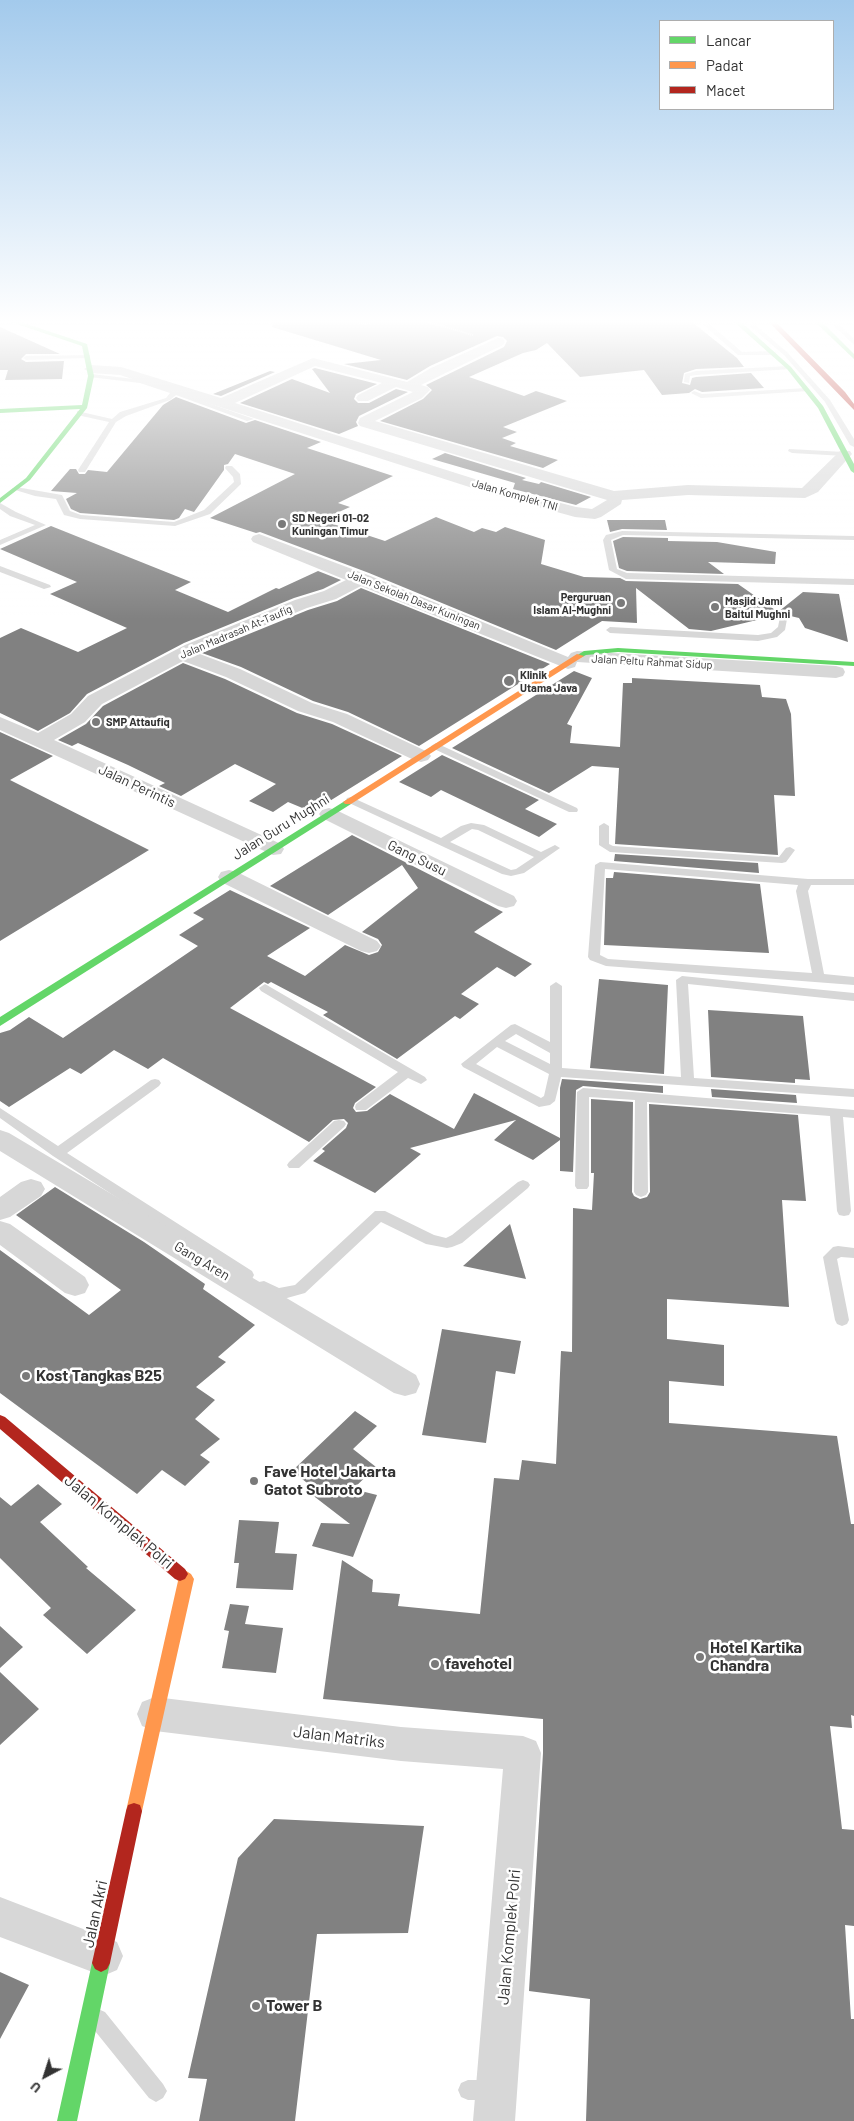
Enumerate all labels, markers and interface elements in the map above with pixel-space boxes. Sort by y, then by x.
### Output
legend [659,20,834,110]
text: Lancar [706,31,751,49]
text: Padat [706,56,744,74]
text: Macet [706,81,746,99]
street label: Jalan Komplek TNI [471,476,559,514]
place label: SD Negeri 01-02 Kuningan Timur [292,511,369,537]
marker: SD Negeri 01-02 Kuningan Timur [276,518,288,530]
street label: Jalan Sekolah Dasar Kuningan [346,567,482,633]
place label: Perguruan Islam Al-Mughni [533,590,611,616]
place label: Masjid Jami Baitul Mughni [725,594,790,620]
marker: Perguruan Islam Al-Mughni [615,597,627,609]
marker: Masjid Jami Baitul Mughni [709,601,721,613]
street label: Jalan Madrasah At-Taufig [178,602,294,662]
street label: Jalan Peltu Rahmat Sidup [591,652,713,672]
place label: Klinik Utama Java [520,668,577,694]
marker: Klinik Utama Java [502,674,516,688]
place label: SMP Attaufiq [106,715,170,729]
marker: SMP Attaufiq [90,716,102,728]
street label: Jalan Perintis [96,761,178,811]
street label: Jalan Guru Mughni [229,790,333,864]
street label: Gang Susu [385,837,449,879]
street label: Gang Aren [171,1238,233,1284]
place label: Kost Tangkas B25 [36,1366,162,1386]
marker: Kost Tangkas B25 [20,1370,32,1382]
place label: Fave Hotel Jakarta Gatot Subroto [264,1462,396,1500]
street label: Jalan Komplek Polri [61,1471,177,1573]
marker: Fave Hotel Jakarta Gatot Subroto [248,1475,260,1487]
place label: Hotel Kartika Chandra [710,1638,802,1676]
marker: Hotel Kartika Chandra [694,1651,706,1663]
place label: favehotel [445,1654,512,1674]
marker: favehotel [429,1658,441,1670]
street label: Jalan Matriks [292,1722,386,1752]
street label: Jalan Komplek Polri [493,1868,525,2006]
street label: Jalan Akri [78,1878,112,1950]
place label: Tower B [266,1996,322,2016]
marker: Tower B [250,2000,262,2012]
north arrow [20,2051,70,2101]
text: U [26,2079,44,2097]

